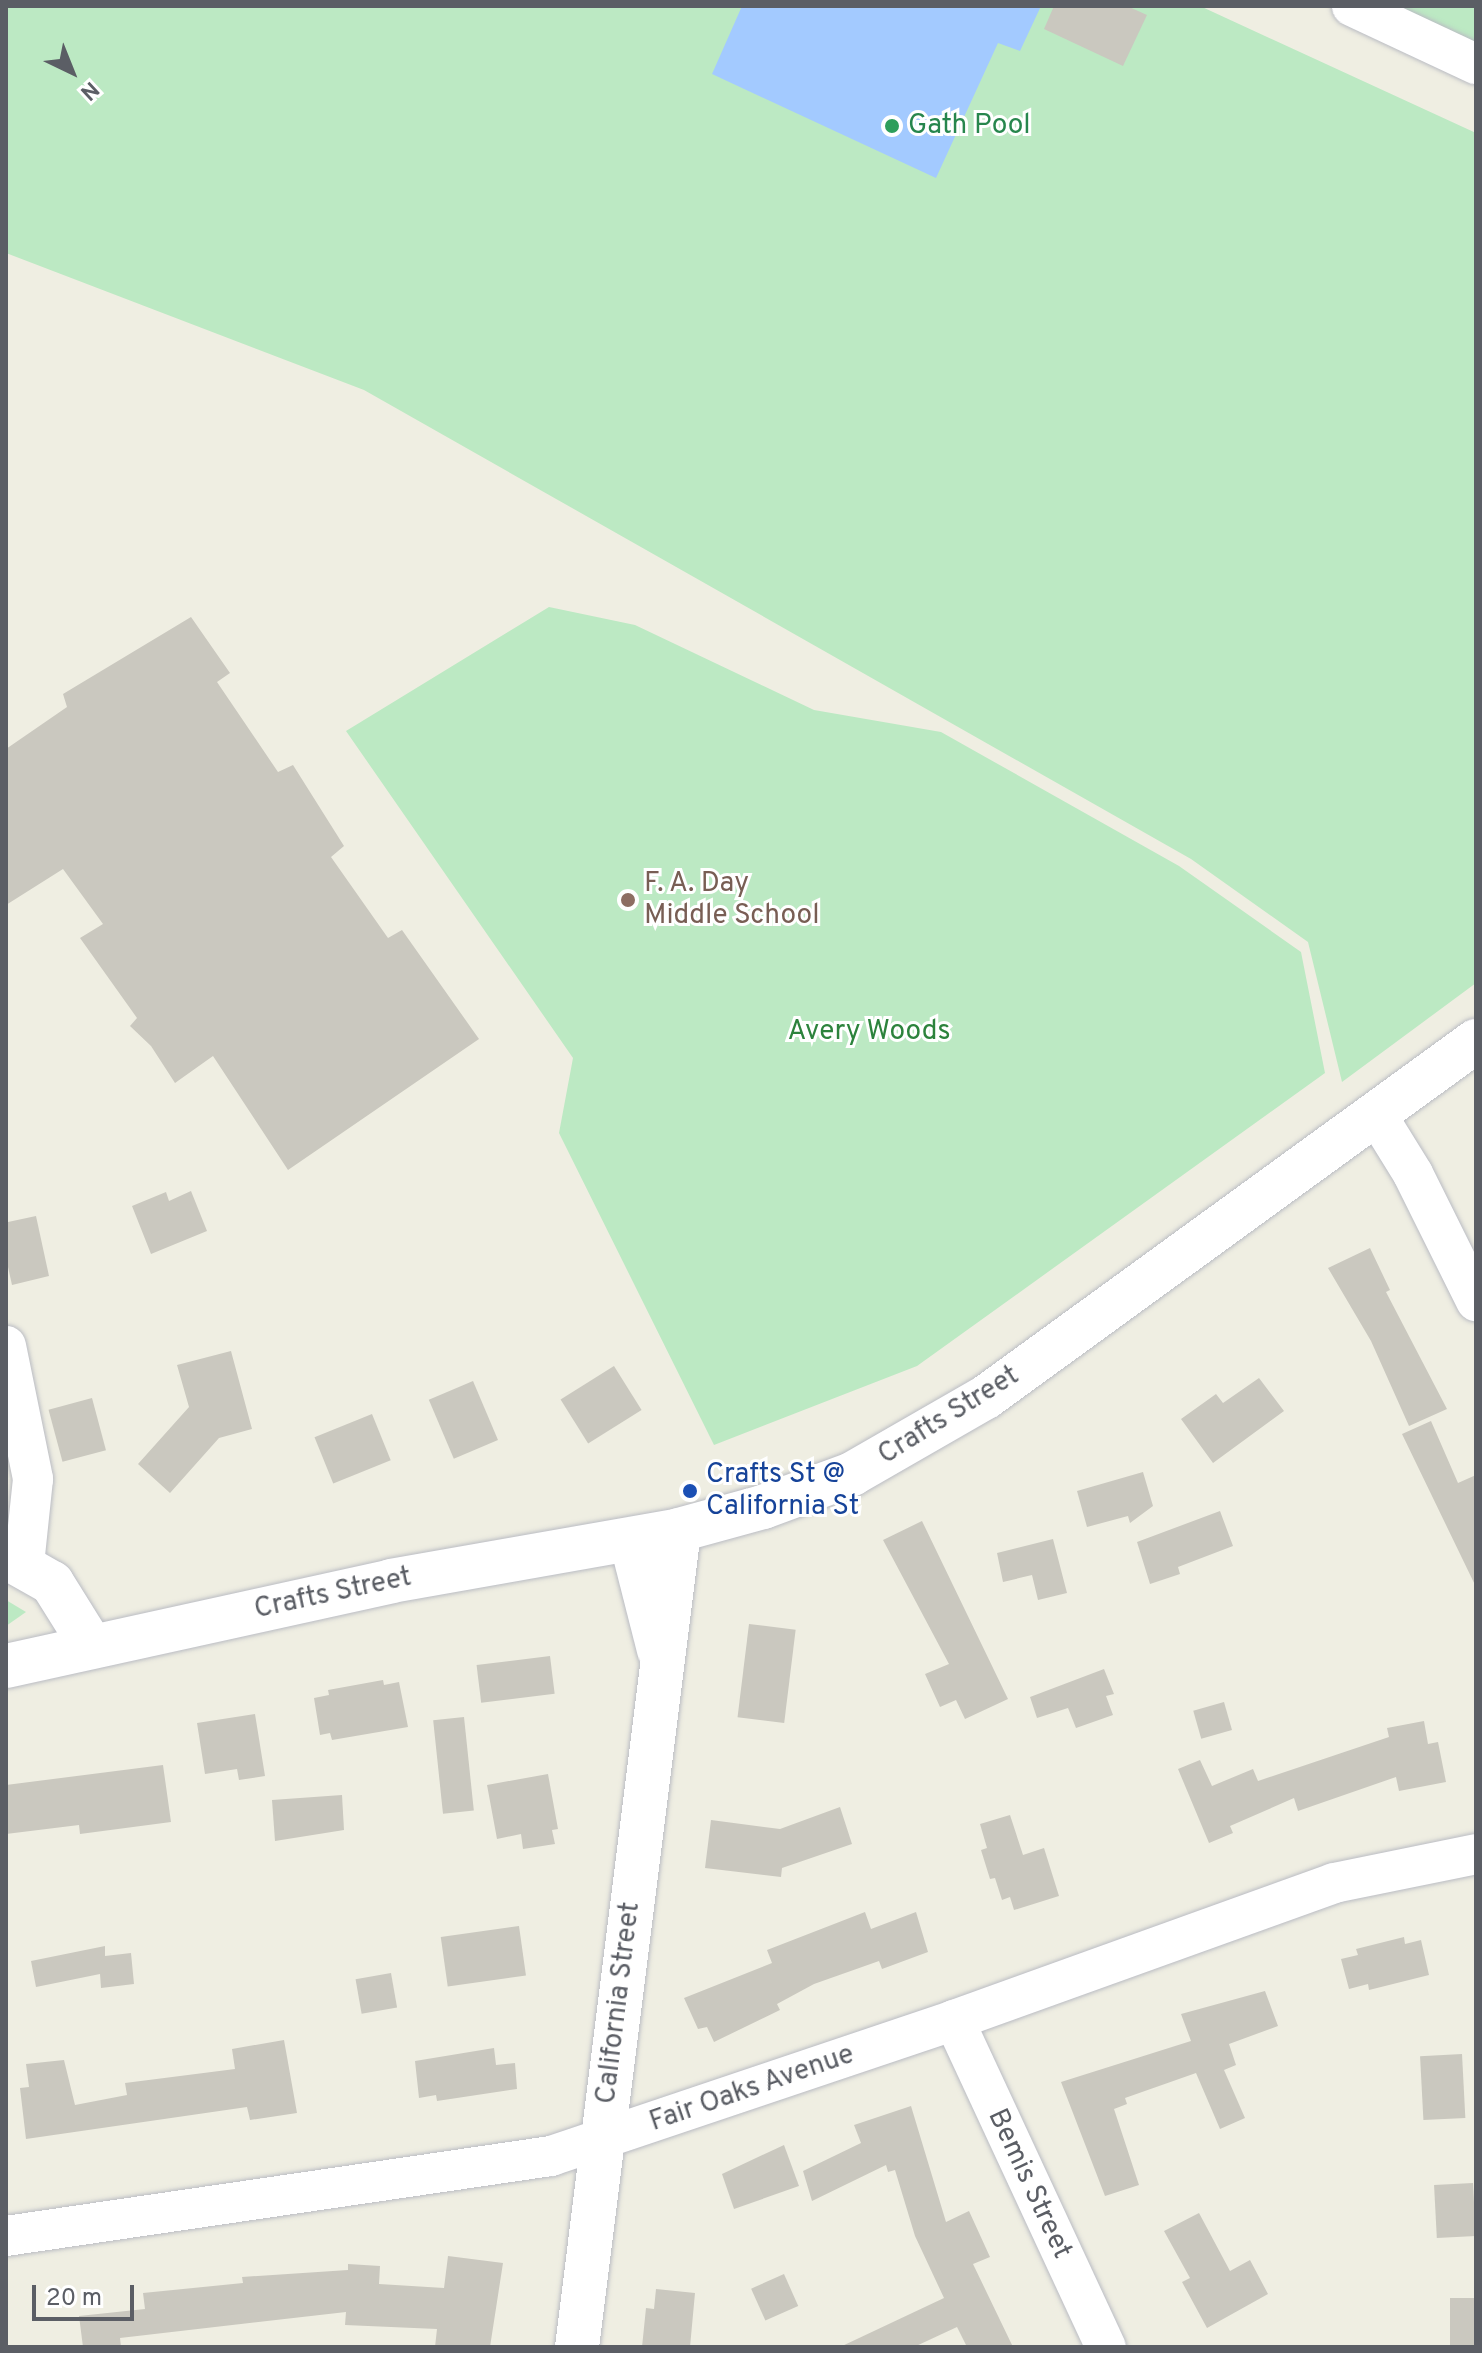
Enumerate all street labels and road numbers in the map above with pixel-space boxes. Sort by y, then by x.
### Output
street label: Crafts Street [872,1359,1026,1473]
street label: Crafts Street [251,1561,415,1627]
street label: California Street [590,1900,648,2106]
street label: Fair Oaks Avenue [645,2038,859,2140]
street label: Bemis Street [980,2104,1078,2264]

